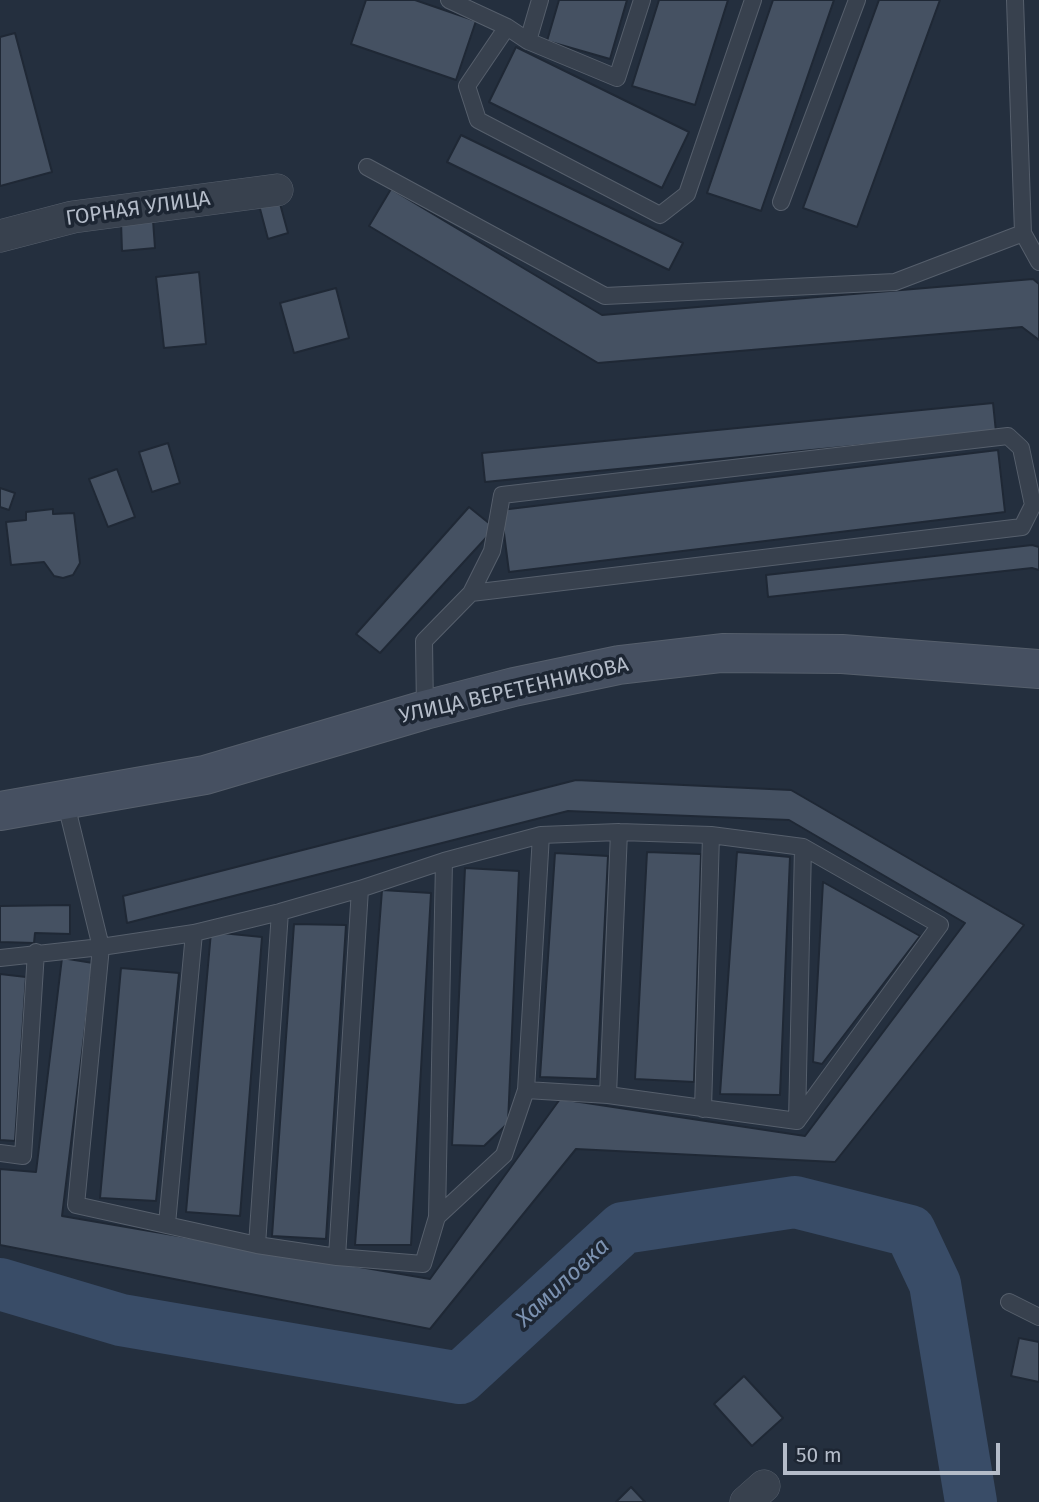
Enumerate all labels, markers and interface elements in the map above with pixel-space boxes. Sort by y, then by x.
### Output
street label: ГОРНАЯ УЛИЦА [64,186,212,232]
street label: УЛИЦА ВЕРЕТЕННИКОВА [397,652,631,730]
water label: Хамиловка [511,1233,615,1333]
scale bar [787,1428,1004,1472]
text: 50 m [796,1442,842,1468]

